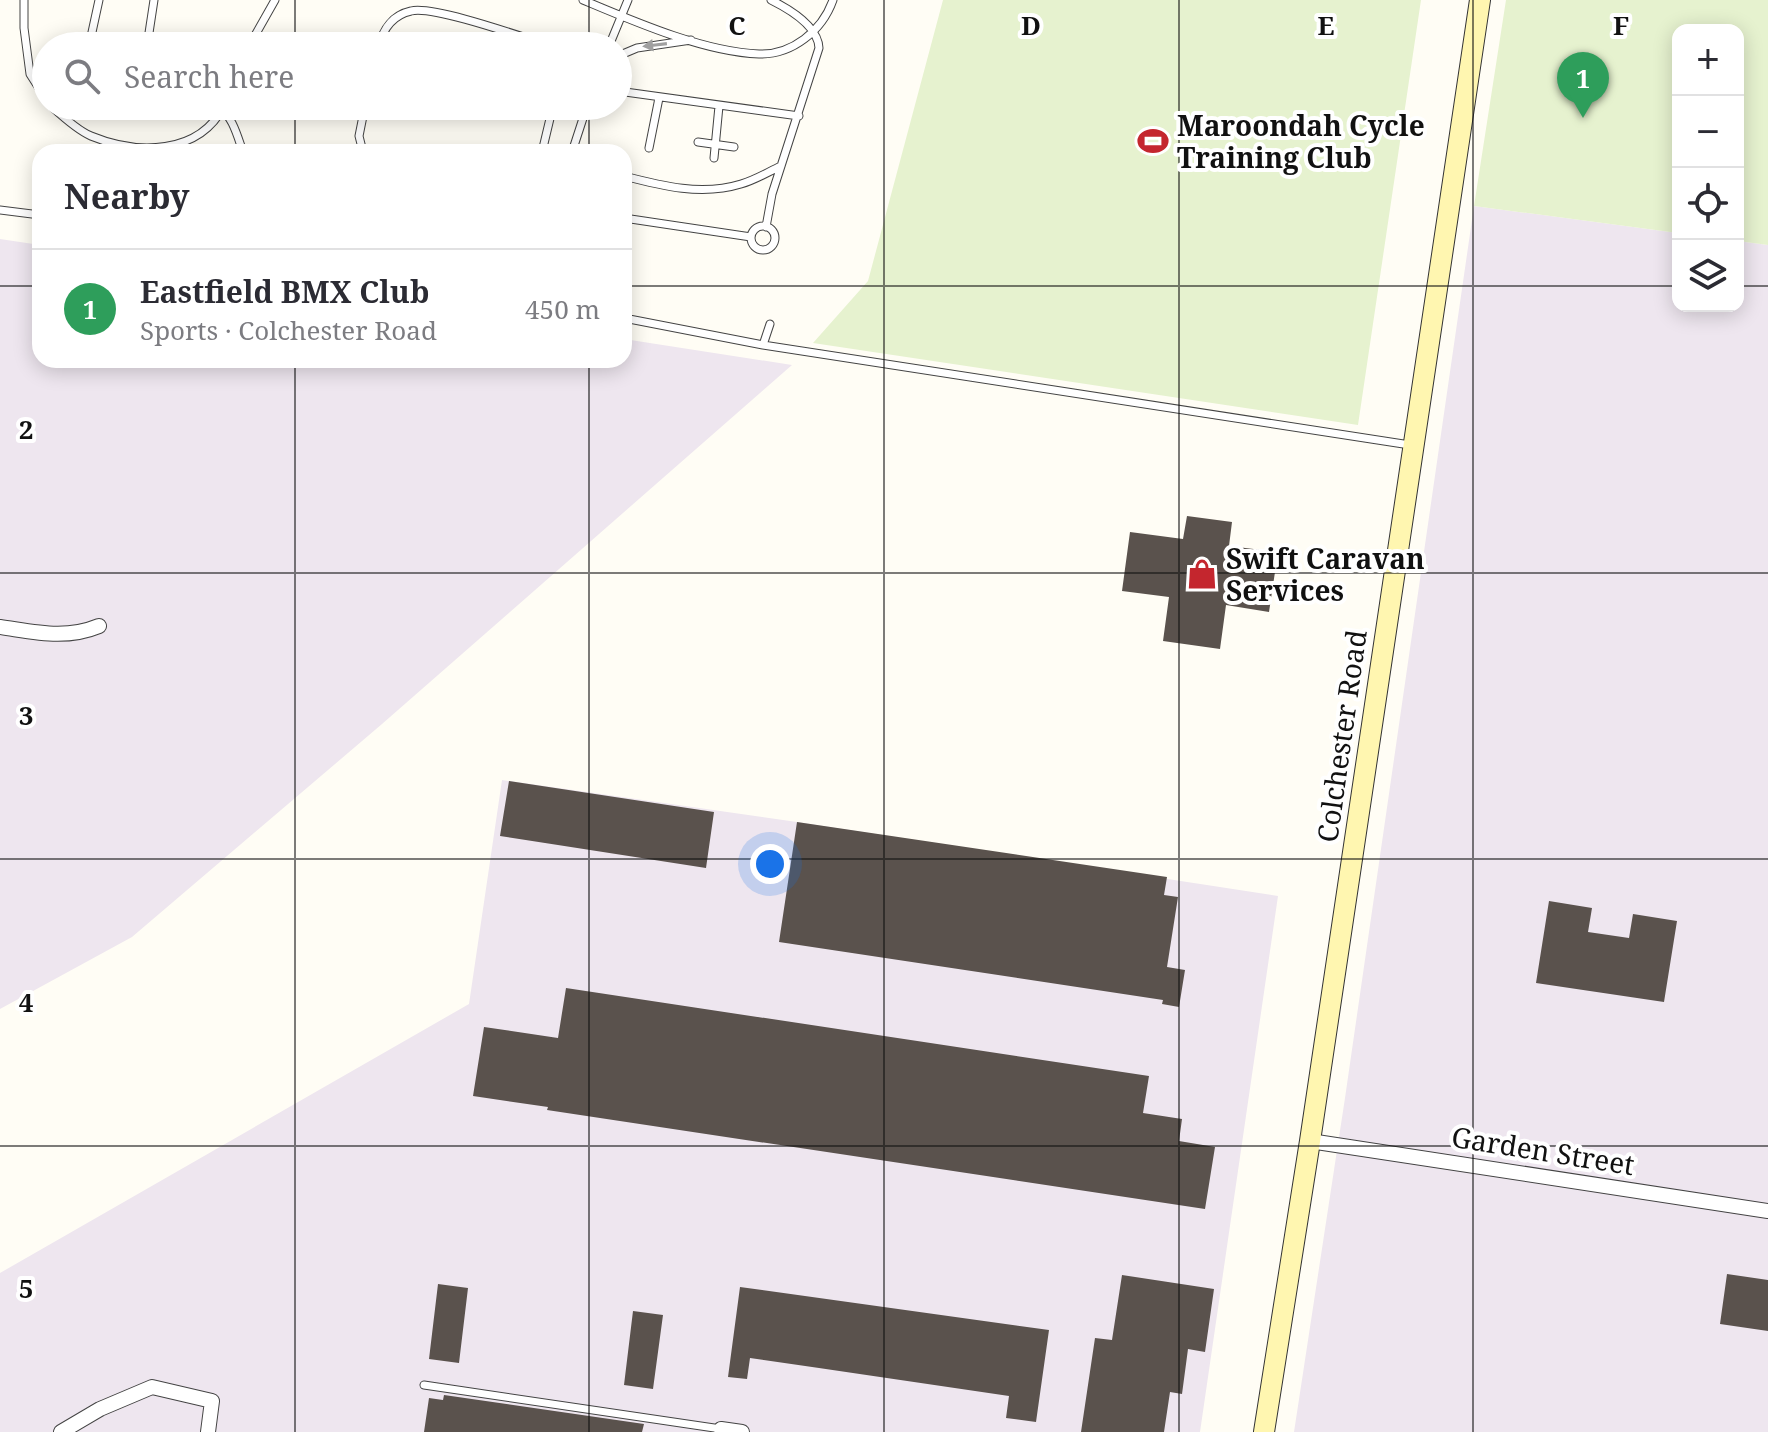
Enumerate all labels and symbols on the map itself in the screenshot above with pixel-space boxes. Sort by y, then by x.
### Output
text: C [728,7,746,43]
text: D [1021,7,1041,43]
text: E [1318,7,1335,43]
text: F [1613,7,1629,43]
one-way arrow [642,39,667,52]
pin: 1 [1557,52,1609,118]
place label: Maroondah Cycle Training Club [1177,106,1425,176]
sports icon: Maroondah Cycle Training Club [1136,124,1170,158]
text: 2 [19,411,33,447]
place label: Swift Caravan Services [1226,539,1425,609]
shop icon: Swift Caravan Services [1185,557,1219,591]
street label: Colchester Road [1307,627,1375,845]
text: 3 [19,697,33,733]
your location [750,844,790,884]
text: 4 [19,984,34,1020]
street label: Garden Street [1449,1117,1637,1183]
text: 5 [19,1270,33,1306]

